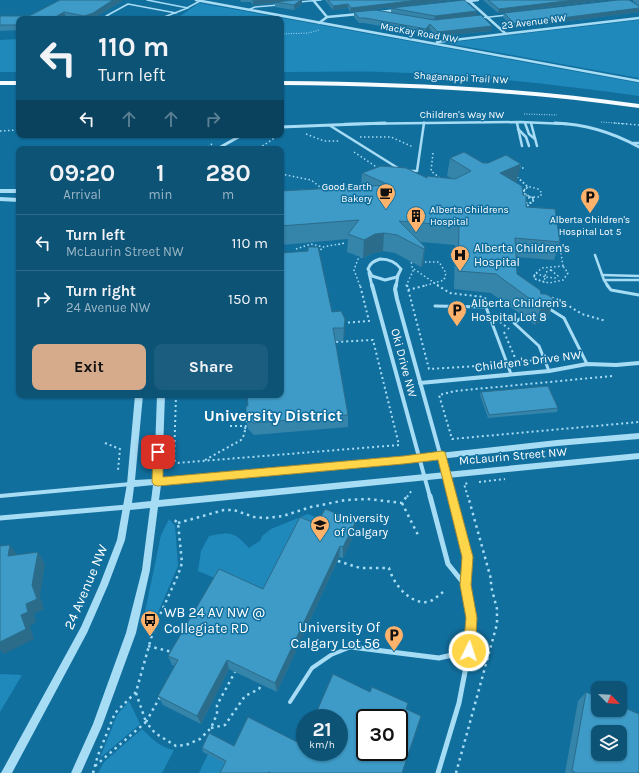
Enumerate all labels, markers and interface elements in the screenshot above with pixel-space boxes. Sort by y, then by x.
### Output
street label: 23 Avenue NW [501,12,567,32]
street label: MacKay Road NW [379,20,459,46]
text: 110 m [98,30,169,63]
icon: left [32,32,84,84]
text: Turn left [98,64,166,86]
street label: Shaganappi Trail NW [413,70,509,86]
icon: left [76,108,98,130]
icon: ahead [118,108,140,130]
icon: ahead [160,108,182,130]
icon: right [202,108,224,130]
street label: Children's Way NW [420,109,504,121]
text: 09:20 [49,159,115,187]
text: 1 [156,159,165,187]
text: 280 [206,159,251,187]
place label: Good Earth Bakery [322,181,372,205]
cafe icon: Good Earth Bakery [375,182,397,210]
parking icon: Alberta Children's Hospital Lot 5 [579,186,601,214]
text: Arrival [63,187,101,202]
text: min [148,187,172,202]
text: m [222,187,234,202]
place label: Alberta Childrens Hospital [430,204,509,228]
building icon: Alberta Childrens Hospital [405,205,427,233]
place label: Alberta Children's Hospital Lot 5 [550,214,630,238]
text: Turn left [66,226,125,244]
icon: left [32,232,54,254]
text: 110 m [232,234,268,252]
place label: Alberta Children's Hospital [474,241,570,269]
text: McLaurin Street NW [66,244,184,259]
hospital icon: Alberta Children's Hospital [449,244,471,272]
text: Turn right [66,282,136,300]
icon: right [32,288,54,310]
text: 150 m [228,290,268,308]
place label: Alberta Children's Hospital Lot 8 [471,296,567,324]
parking icon: Alberta Children's Hospital Lot 8 [446,299,468,327]
text: 24 Avenue NW [66,300,150,315]
street label: Oki Drive NW [388,327,420,399]
button: Exit [32,344,146,390]
button: Share [154,344,268,390]
street label: Children's Drive NW [474,348,582,374]
district label: University District [204,406,342,425]
pin [141,435,175,469]
icon: arrive [147,441,169,463]
street label: McLaurin Street NW [458,444,568,468]
place label: University of Calgary [334,511,390,539]
school or university icon: University of Calgary [309,514,331,542]
street label: 24 Avenue NW [60,541,112,632]
place label: WB 24 AV NW @ Collegiate RD [164,604,265,637]
bus stop icon: WB 24 AV NW @ Collegiate RD [139,609,161,637]
place label: University Of Calgary Lot 56 [291,619,380,652]
parking icon: University Of Calgary Lot 56 [383,624,405,652]
position arrow [448,630,490,672]
north arrow [591,681,627,717]
map controls [591,681,627,761]
speed limit sign: 30 [356,709,408,761]
text: 21 [312,718,332,741]
button: layers [591,725,627,761]
text: km/h [309,739,335,751]

